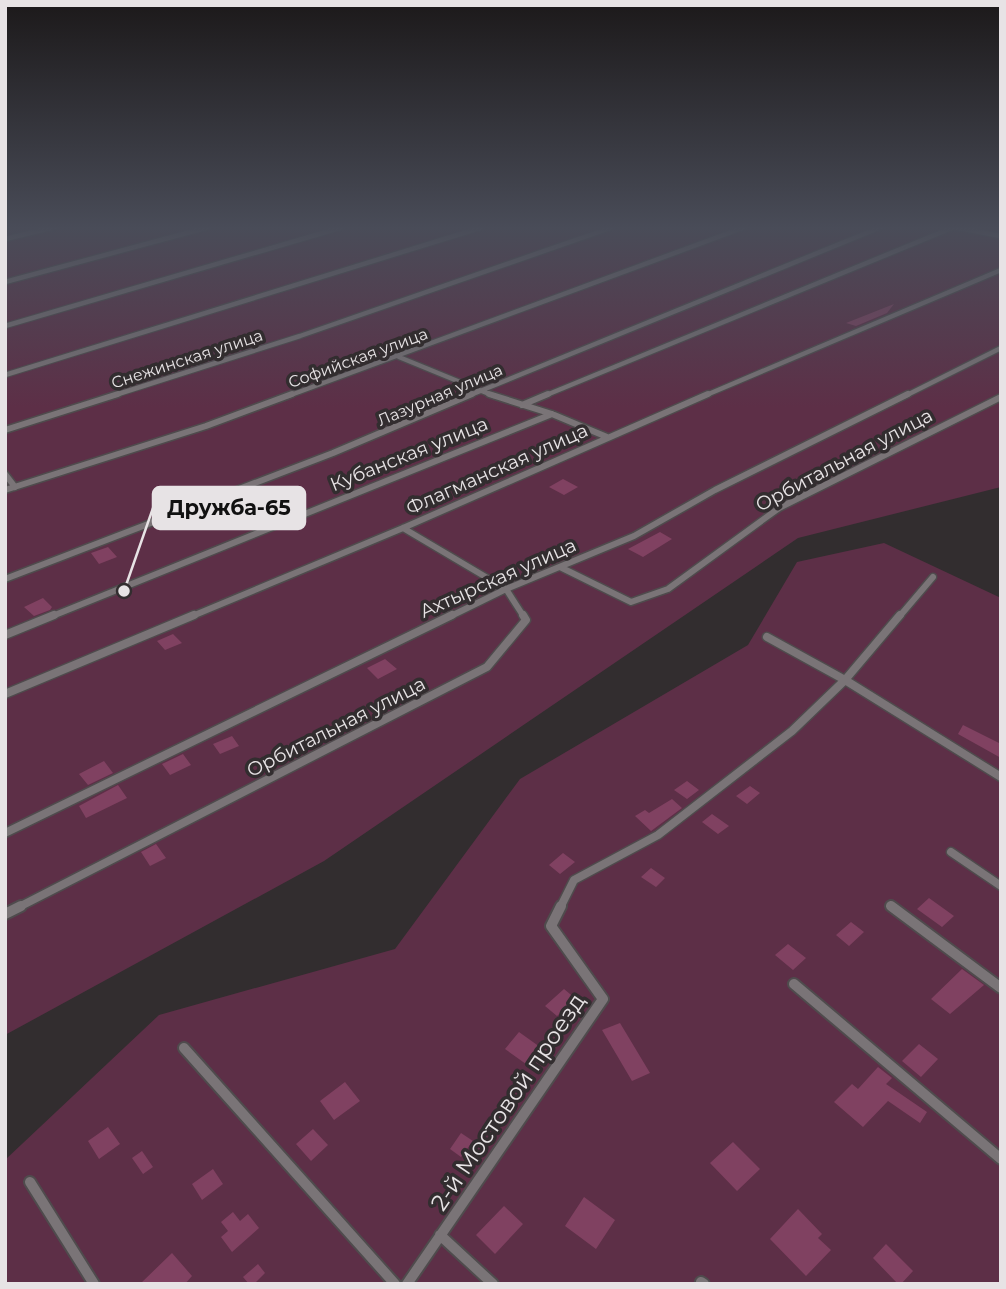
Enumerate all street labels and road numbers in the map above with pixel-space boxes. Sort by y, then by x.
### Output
street label: Софийская улица [286,324,430,392]
street label: Снежинская улица [109,326,265,392]
street label: Лазурная улица [374,360,506,430]
street label: Орбитальная улица [752,404,936,516]
street label: Кубанская улица [327,412,491,496]
street label: Флагманская улица [403,419,591,519]
street label: Ахтырская улица [416,533,580,623]
street label: Орбитальная улица [243,672,429,782]
street label: 2-й Мостовой проезд [425,988,591,1216]

